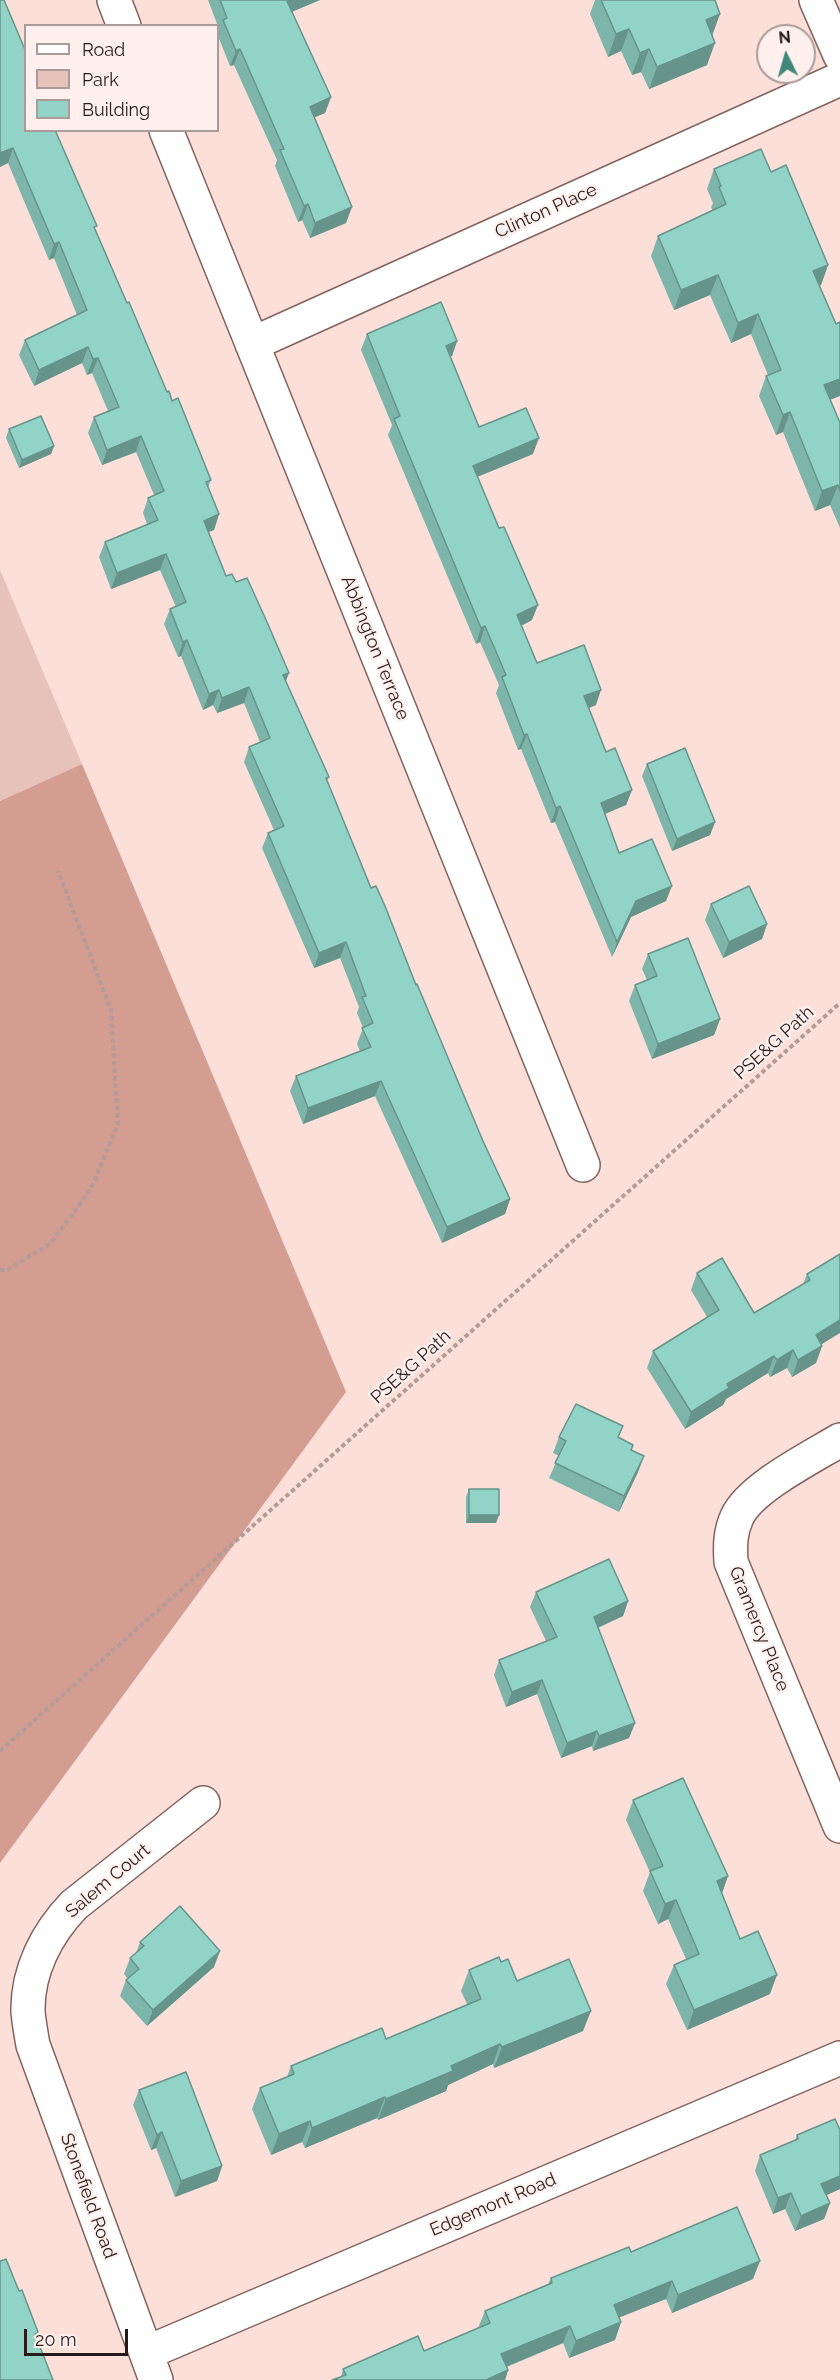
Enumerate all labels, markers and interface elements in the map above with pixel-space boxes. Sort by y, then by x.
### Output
legend [24,24,219,132]
north arrow [756,24,816,84]
text: N [778,28,791,48]
text: Road [82,39,125,60]
text: Park [82,69,119,90]
text: Building [82,99,150,120]
street label: Clinton Place [492,179,600,243]
street label: Abbington Terrace [336,573,414,723]
street label: PSE&G Path [730,1002,818,1084]
street label: PSE&G Path [367,1326,455,1408]
street label: Gramercy Place [724,1564,794,1694]
street label: Salem Court [61,1839,155,1923]
street label: Stonefield Road [55,2130,121,2262]
street label: Edgemont Road [427,2169,559,2241]
scale bar [27,2317,130,2355]
text: 20 m [35,2329,77,2350]

